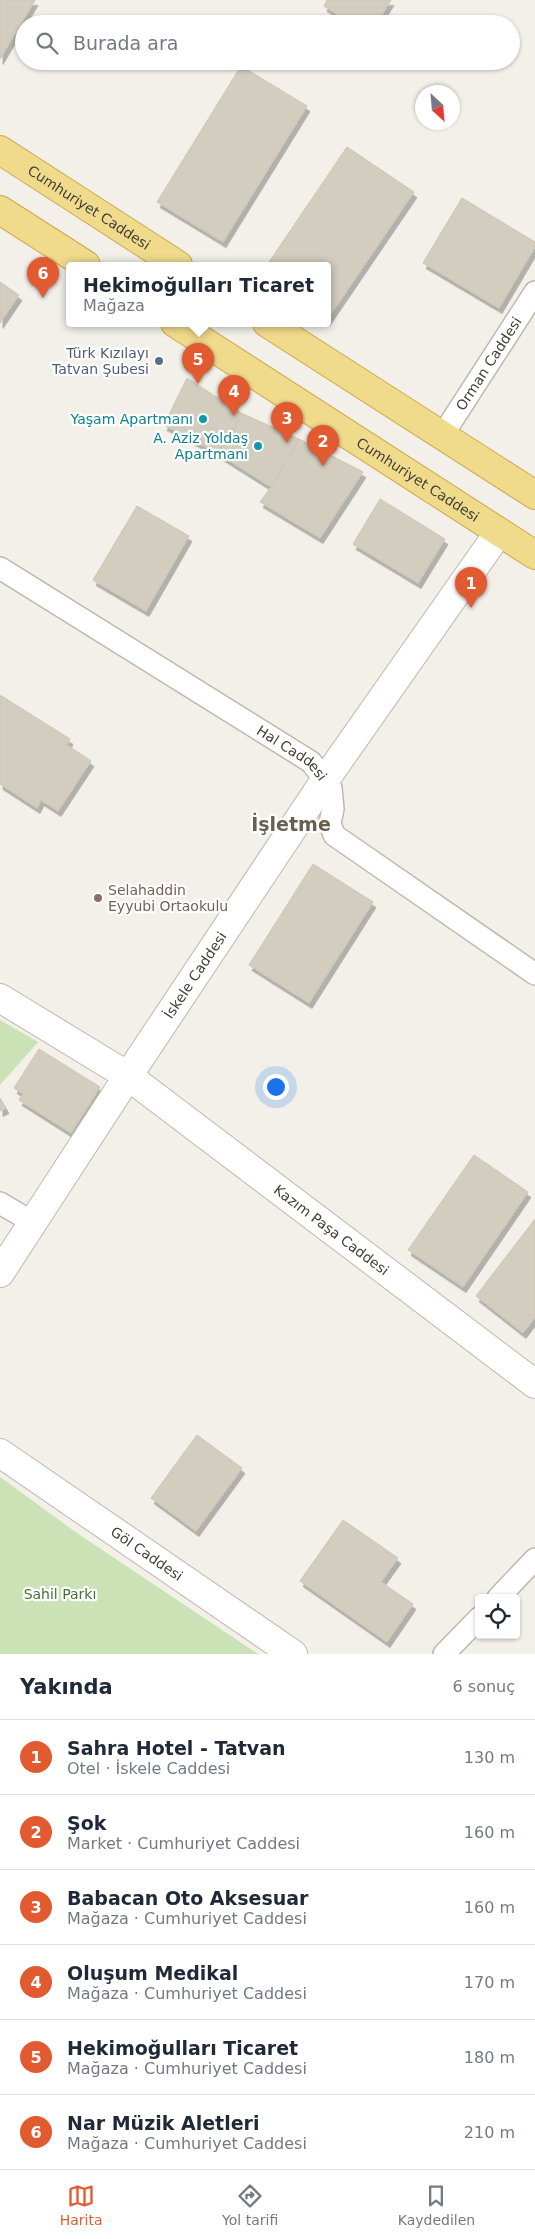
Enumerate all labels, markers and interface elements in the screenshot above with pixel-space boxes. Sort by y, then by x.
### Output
search box [15,15,520,70]
icon: search [33,29,61,57]
text: Burada ara [73,32,178,54]
north arrow [415,85,460,130]
street label: Cumhuriyet Caddesi [25,162,153,253]
pin: 6 [27,257,59,298]
popup [66,262,331,327]
text: Hekimoğulları Ticaret [83,274,314,296]
text: Mağaza [83,296,145,315]
street label: Orman Caddesi [453,314,525,413]
pin: 5 [182,343,214,384]
place label: Türk Kızılayı Tatvan Şubesi [51,345,149,377]
marker: Türk Kızılayı Tatvan Şubesi [153,355,165,367]
pin: 4 [218,375,250,416]
pin: 3 [271,402,303,443]
place label: Yaşam Apartmanı [70,411,193,427]
marker: Yaşam Apartmanı [197,413,209,425]
pin: 2 [307,425,339,466]
place label: A. Aziz Yoldaş Apartmanı [153,430,248,462]
street label: Cumhuriyet Caddesi [354,434,482,525]
marker: A. Aziz Yoldaş Apartmanı [252,440,264,452]
pin: 1 [455,567,487,608]
street label: Hal Caddesi [254,722,330,784]
district label: İşletme [251,812,331,835]
place label: Selahaddin Eyyubi Ortaokulu [108,882,228,914]
marker: Selahaddin Eyyubi Ortaokulu [92,892,104,904]
street label: İskele Caddesi [160,929,230,1022]
your location [263,1074,289,1100]
street label: Kazım Paşa Caddesi [271,1181,392,1278]
street label: Göl Caddesi [108,1523,186,1584]
park label: Sahil Parkı [24,1586,96,1602]
map controls [475,1594,520,1639]
button: locate [475,1594,520,1639]
text: Yakında [20,1675,113,1699]
text: 6 sonuç [453,1677,515,1696]
text: Sahra Hotel - Tatvan [67,1737,286,1759]
text: 1 [30,1748,42,1767]
text: 130 m [464,1748,515,1767]
text: Otel · İskele Caddesi [67,1759,230,1778]
text: Şok [67,1812,106,1834]
text: 2 [30,1823,42,1842]
text: 160 m [464,1823,515,1842]
text: Market · Cumhuriyet Caddesi [67,1834,300,1853]
text: Babacan Oto Aksesuar [67,1887,308,1909]
text: 3 [30,1898,42,1917]
text: 160 m [464,1898,515,1917]
text: Mağaza · Cumhuriyet Caddesi [67,1909,307,1928]
text: Oluşum Medikal [67,1962,238,1984]
text: 4 [30,1973,42,1992]
text: 170 m [464,1973,515,1992]
text: Mağaza · Cumhuriyet Caddesi [67,1984,307,2003]
text: Hekimoğulları Ticaret [67,2037,298,2059]
text: 5 [30,2048,42,2067]
text: 180 m [464,2048,515,2067]
text: Mağaza · Cumhuriyet Caddesi [67,2059,307,2078]
text: Nar Müzik Aletleri [67,2112,259,2134]
text: 6 [30,2123,42,2142]
text: 210 m [464,2123,515,2142]
text: Mağaza · Cumhuriyet Caddesi [67,2134,307,2153]
tab: Harita [60,2182,103,2228]
tab: Yol tarifi [222,2182,278,2228]
tab: Kaydedilen [398,2182,475,2228]

